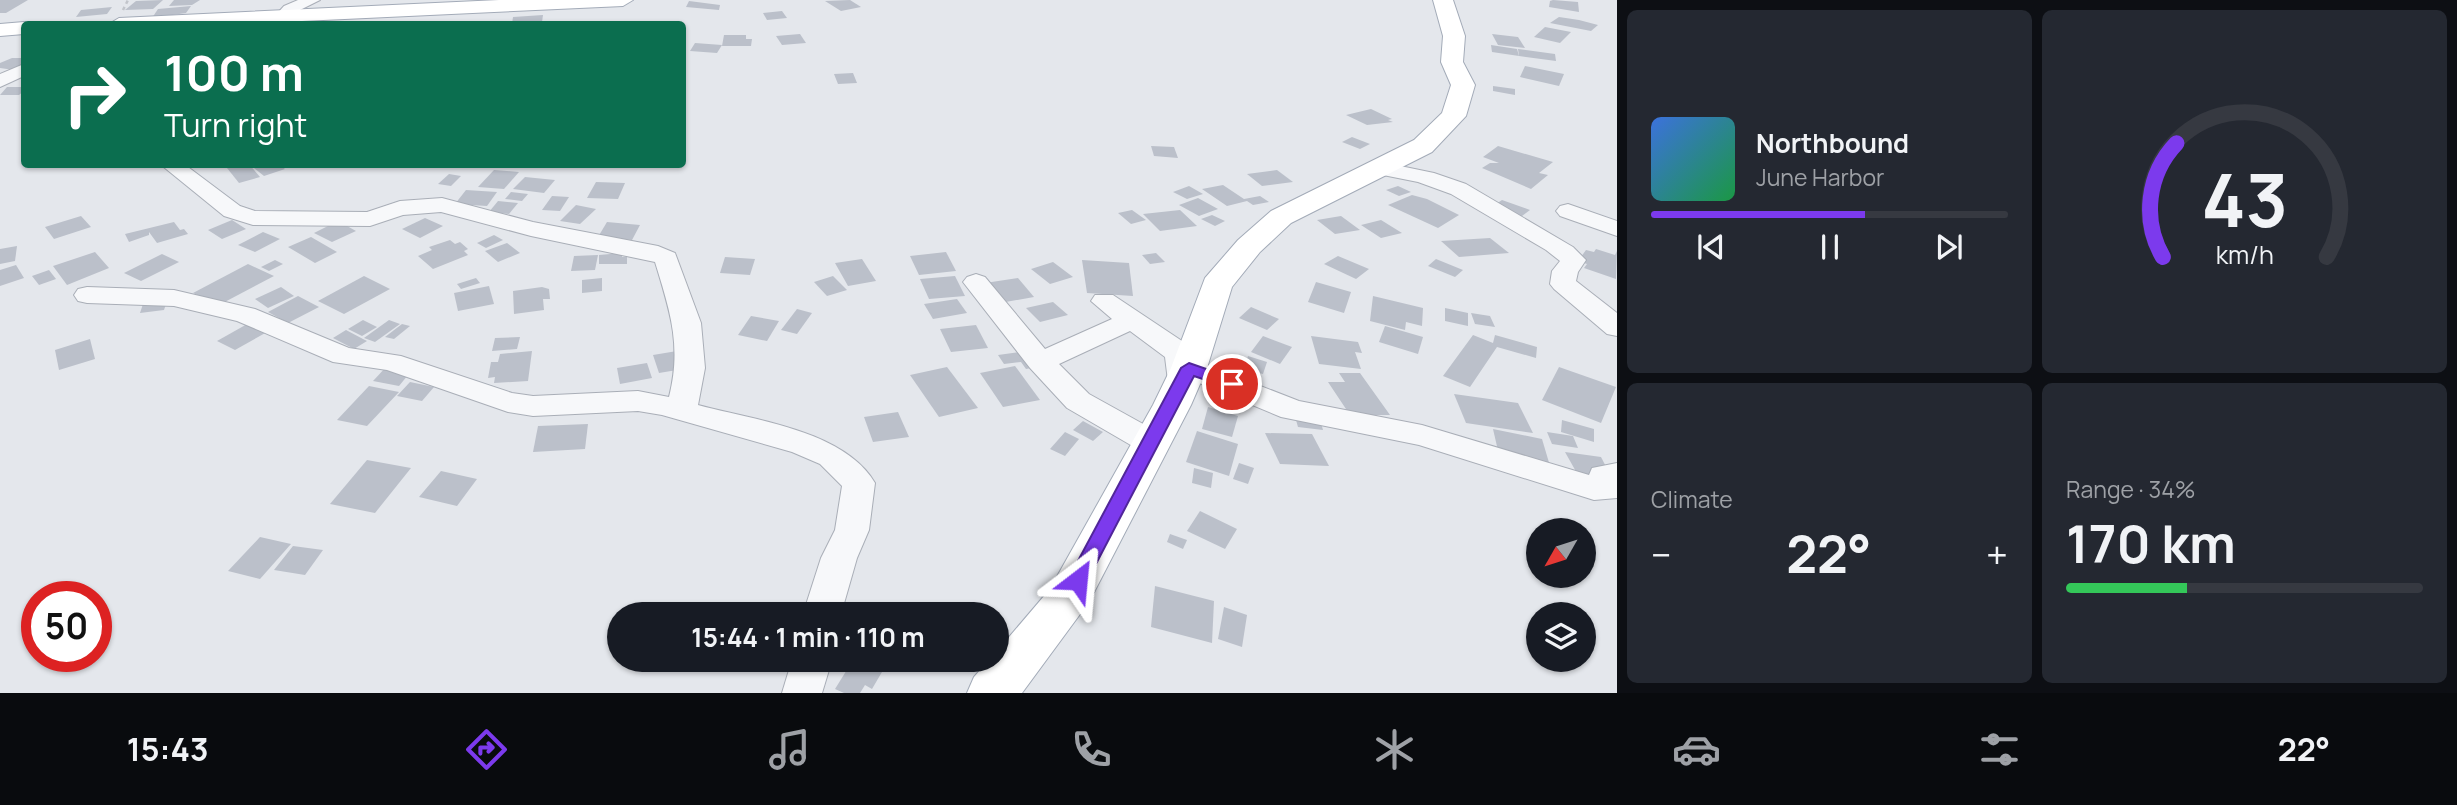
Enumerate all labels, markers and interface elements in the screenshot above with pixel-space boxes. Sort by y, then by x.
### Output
text: 100 m [164,39,304,106]
icon: right [49,49,140,140]
text: Turn right [164,103,307,147]
text: Northbound [1756,125,1909,161]
text: 43 [2201,150,2288,250]
text: June Harbor [1756,161,1884,193]
icon: previous [1692,228,1730,266]
icon: pause [1811,228,1849,266]
icon: next [1930,228,1968,266]
text: km/h [2215,237,2274,272]
pin [1202,354,1262,414]
icon: arrive [1213,365,1251,403]
text: Range · 34% [2066,473,2195,505]
text: Climate [1651,483,1733,515]
text: 170 km [2066,508,2236,579]
north arrow [1526,518,1596,588]
map controls [1526,518,1596,672]
text: 22° [1786,518,1871,589]
text: − [1651,528,1672,580]
text: + [1986,528,2008,580]
position arrow [1041,543,1115,617]
speed limit sign: 50 [21,581,112,672]
button: layers [1526,602,1596,672]
text: 15:44 · 1 min · 110 m [691,619,925,655]
icon: directions [462,725,511,774]
icon: music [765,725,814,774]
icon: phone [1067,725,1116,774]
icon: climate [1370,725,1419,774]
icon: car [1672,725,1721,774]
icon: filters [1975,725,2024,774]
text: 15:43 [127,727,209,771]
text: 22° [2278,727,2330,771]

